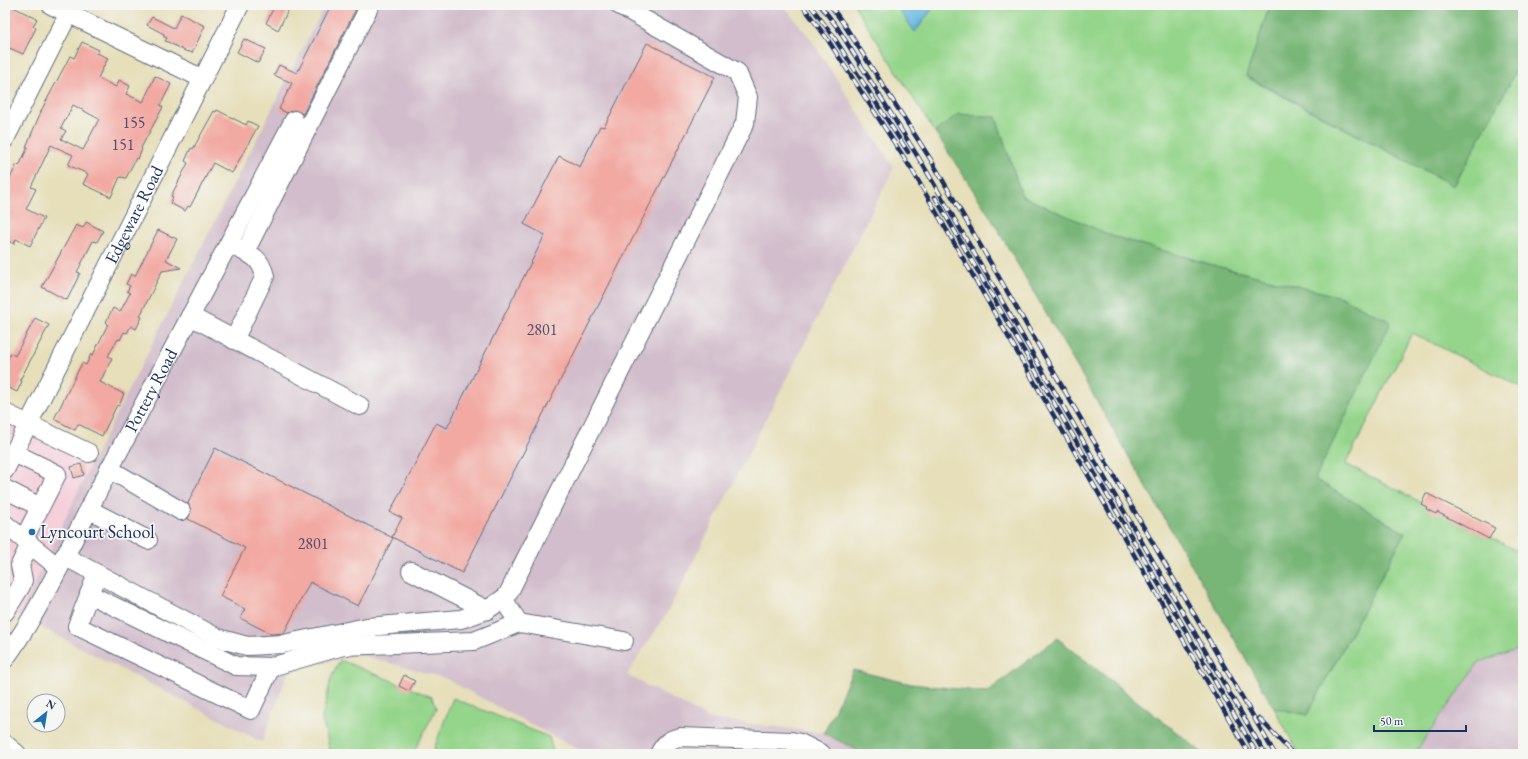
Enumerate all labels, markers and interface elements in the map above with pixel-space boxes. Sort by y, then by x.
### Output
house number: 155 [122,112,146,133]
house number: 151 [111,134,135,155]
street label: Edgeware Road [99,161,168,268]
house number: 2801 [527,319,557,340]
street label: Pottery Road [119,343,183,436]
place label: Lyncourt School [40,520,154,543]
marker: Lyncourt School [27,527,37,537]
house number: 2801 [298,533,328,554]
north arrow [26,693,66,733]
text: N [44,696,58,713]
scale bar [1374,707,1466,733]
text: 50 m [1380,713,1404,729]

